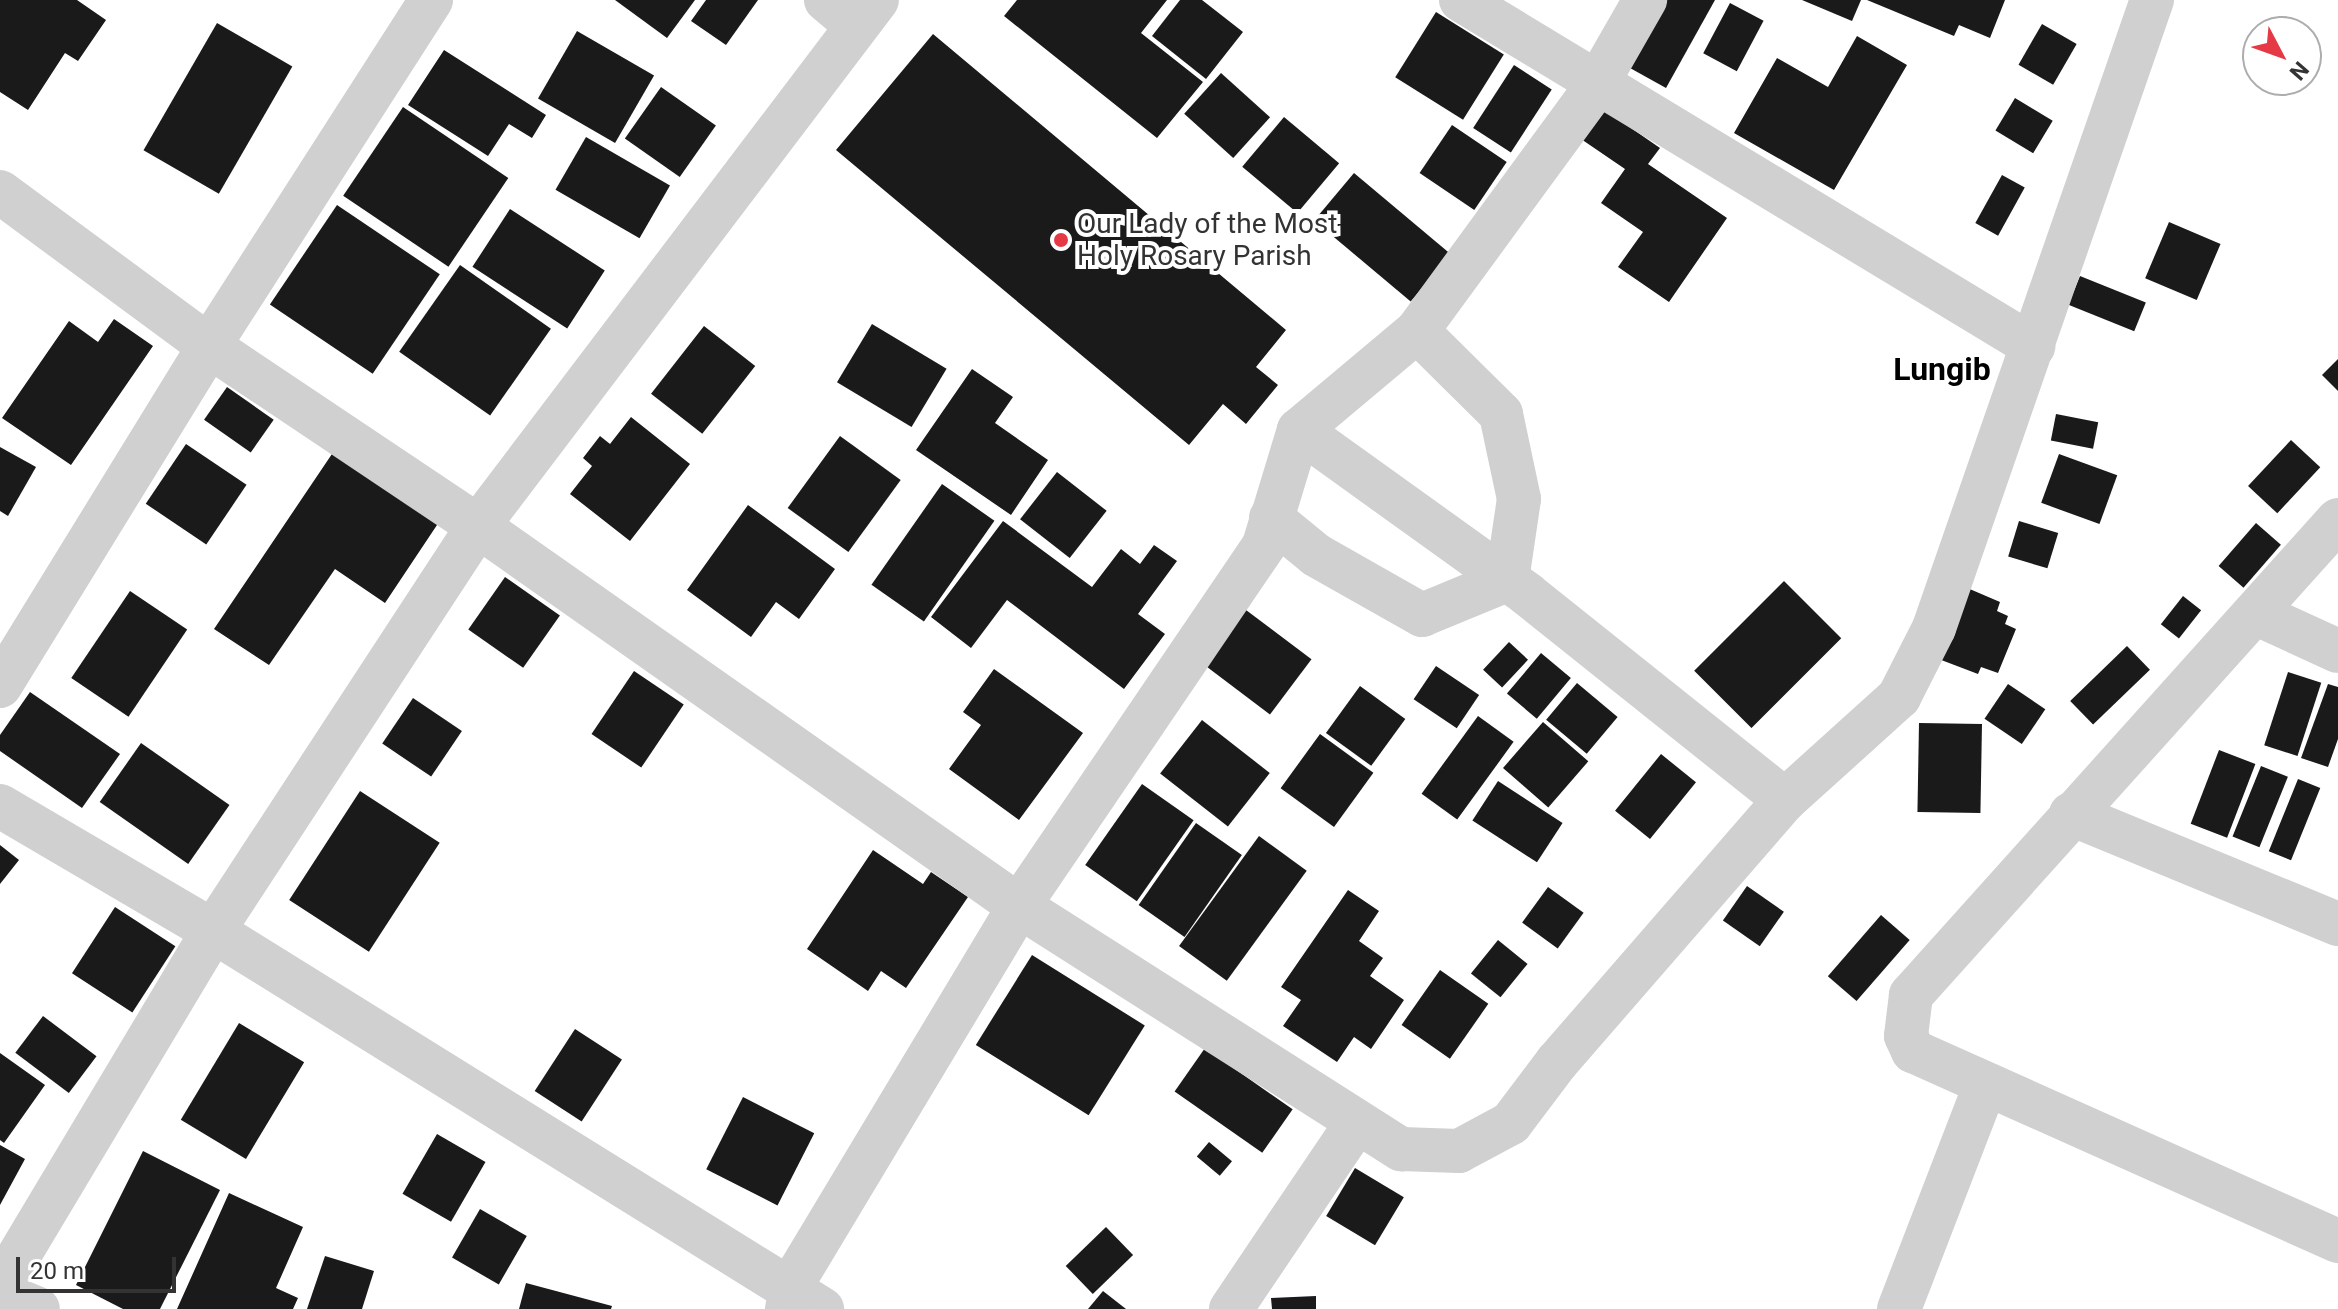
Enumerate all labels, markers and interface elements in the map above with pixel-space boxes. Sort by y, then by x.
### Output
north arrow [2242,16,2322,96]
text: N [2284,57,2314,85]
place label: Our Lady of the Most Holy Rosary Parish [1077,207,1337,273]
marker: Our Lady of the Most Holy Rosary Parish [1052,231,1070,249]
district label: Lungib [1893,350,1991,388]
scale bar [20,1241,180,1291]
text: 20 m [30,1257,84,1285]

